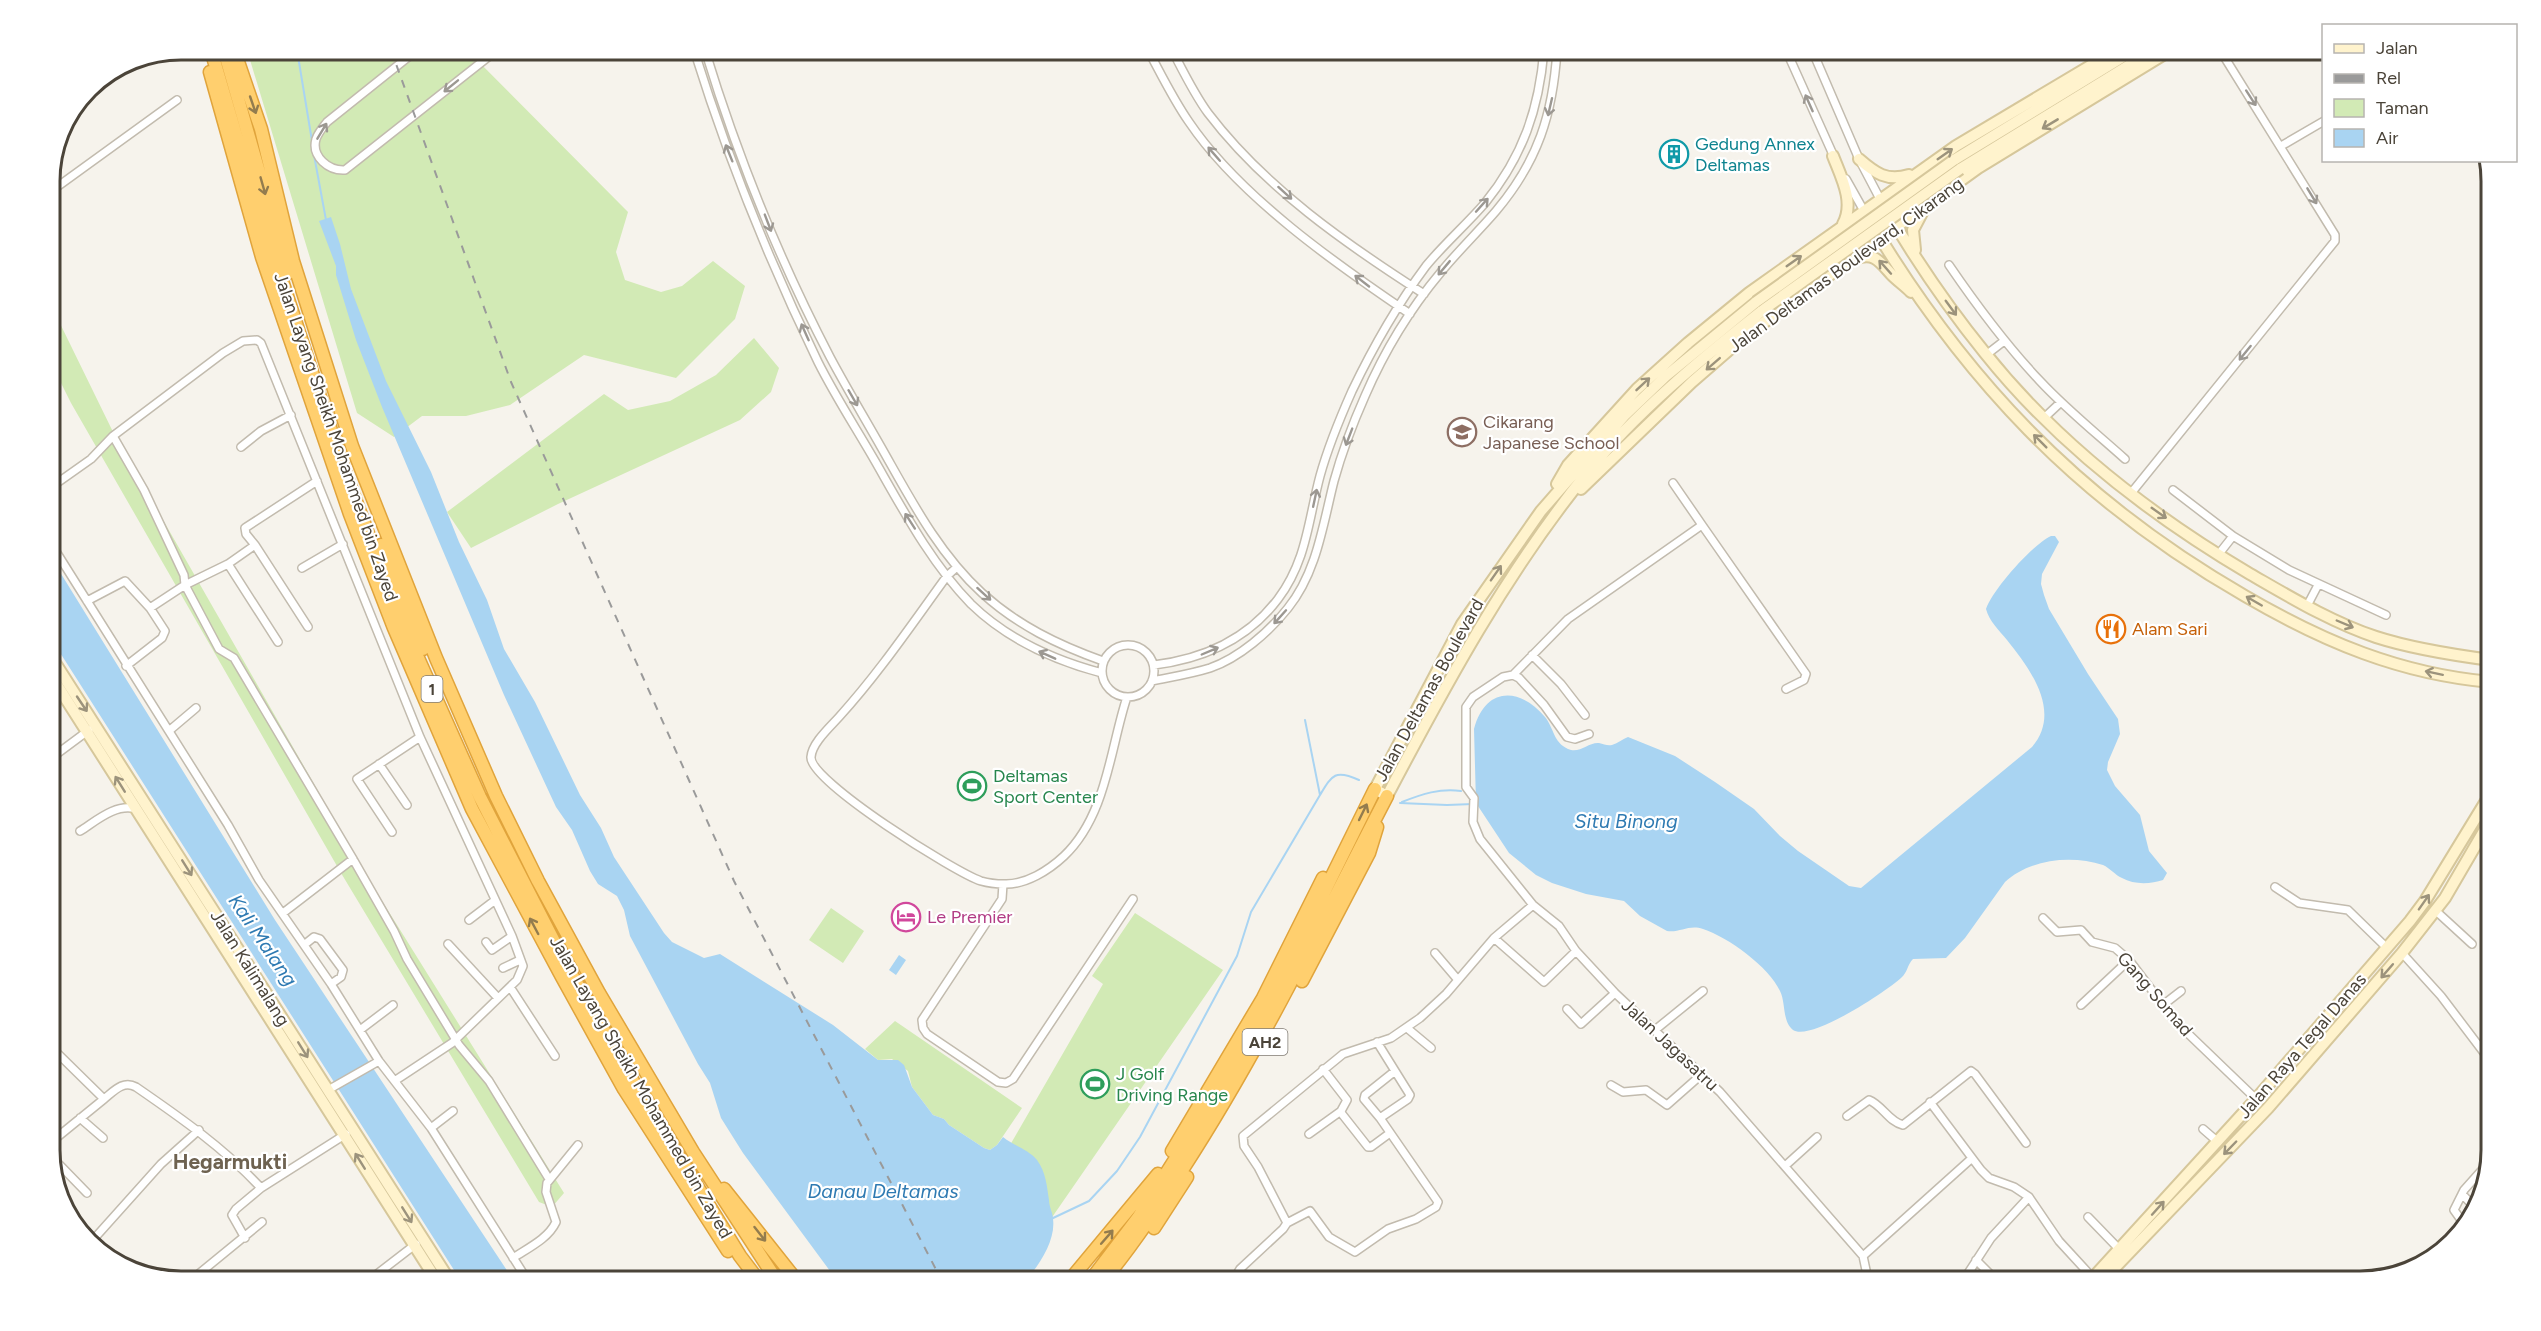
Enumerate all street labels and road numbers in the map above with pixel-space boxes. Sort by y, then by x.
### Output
street label: Jalan Deltamas Boulevard, Cikarang [1724,172,1968,358]
street label: Jalan Layang Sheikh Mohammed bin Zayed [269,270,403,604]
street label: Jalan Deltamas Boulevard [1370,595,1488,785]
road number: 1 [422,676,442,702]
street label: Jalan Kalimalang [206,906,294,1030]
street label: Jalan Layang Sheikh Mohammed bin Zayed [545,932,737,1242]
street label: Gang Somad [2112,947,2198,1041]
street label: Jalan Raya Tegal Danas [2233,969,2371,1123]
street label: Jalan Jagasatru [1617,994,1723,1096]
road number: AH2 [1242,1029,1288,1055]

